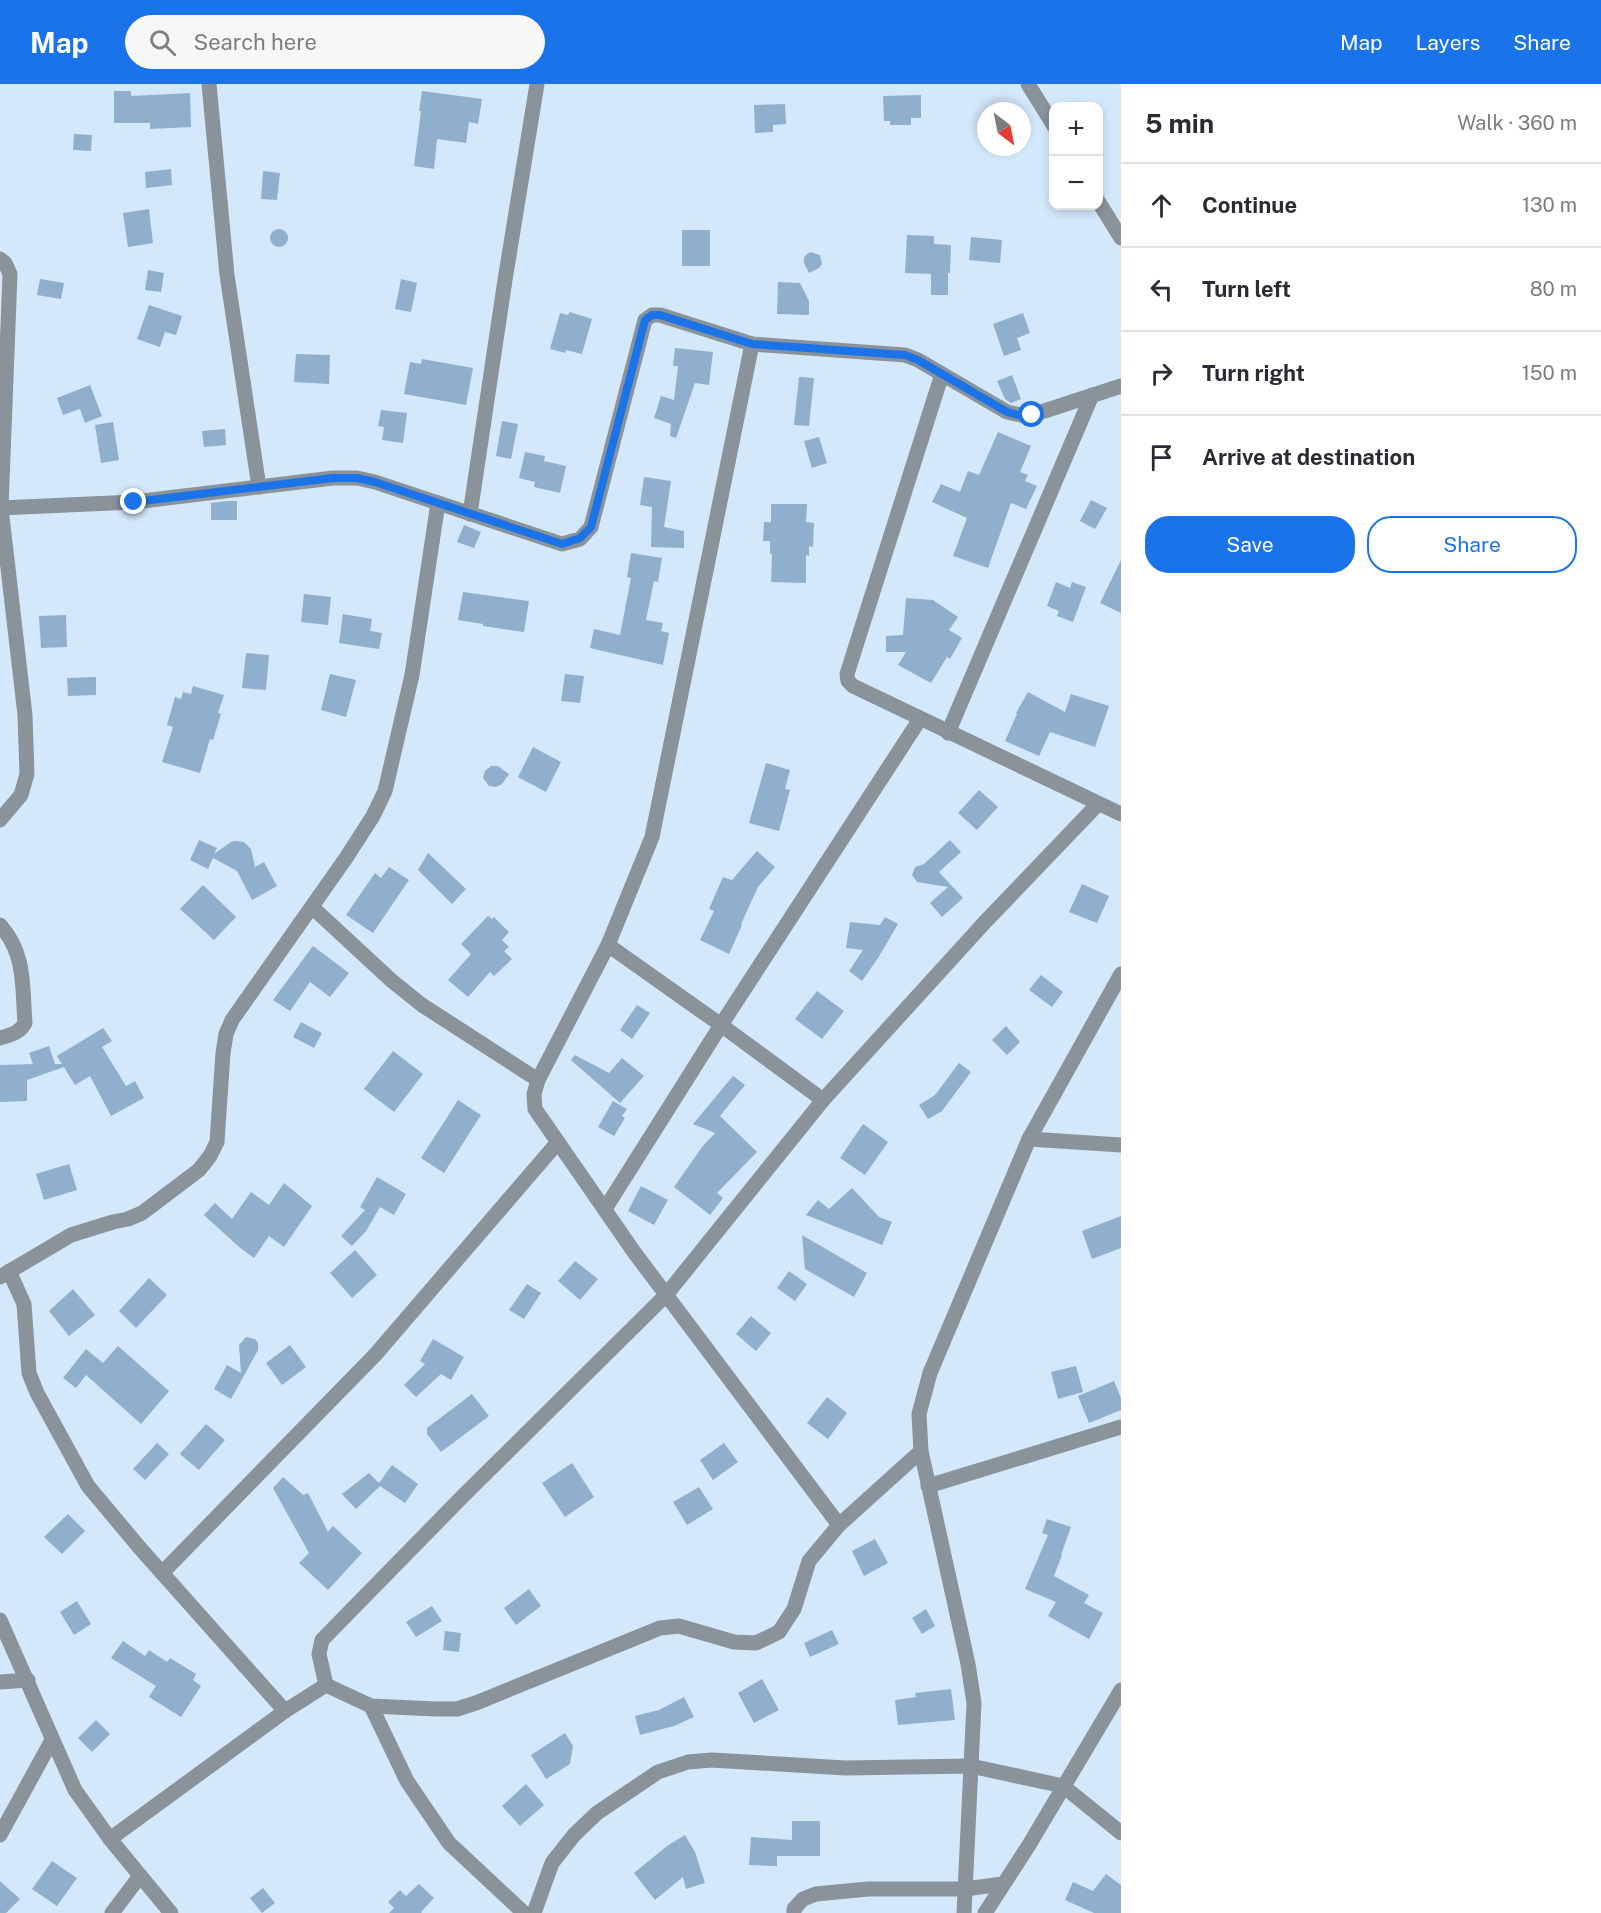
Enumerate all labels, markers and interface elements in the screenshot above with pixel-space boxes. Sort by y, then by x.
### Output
search box [125,15,545,69]
text: Map [30,26,89,59]
icon: search [146,26,179,59]
text: Search here [194,29,317,55]
text: Map [1340,30,1383,55]
text: Layers [1416,30,1480,55]
text: Share [1513,30,1571,55]
north arrow [977,102,1031,156]
map controls [1049,102,1103,210]
button: + [1049,102,1103,156]
text: 5 min [1145,108,1214,139]
text: Walk · 360 m [1457,111,1577,135]
button: − [1049,156,1103,210]
icon: ahead [1145,189,1178,222]
text: Continue [1202,192,1297,218]
text: 130 m [1522,193,1577,217]
icon: left [1145,273,1178,306]
text: Turn left [1202,276,1291,302]
text: 80 m [1530,277,1577,301]
icon: right [1145,357,1178,390]
text: Turn right [1202,360,1305,386]
text: 150 m [1522,361,1577,385]
route start [1018,401,1044,427]
icon: arrive [1145,441,1178,474]
text: Arrive at destination [1202,444,1415,470]
route end [120,488,146,514]
button: Save [1145,516,1355,573]
button: Share [1367,516,1577,573]

